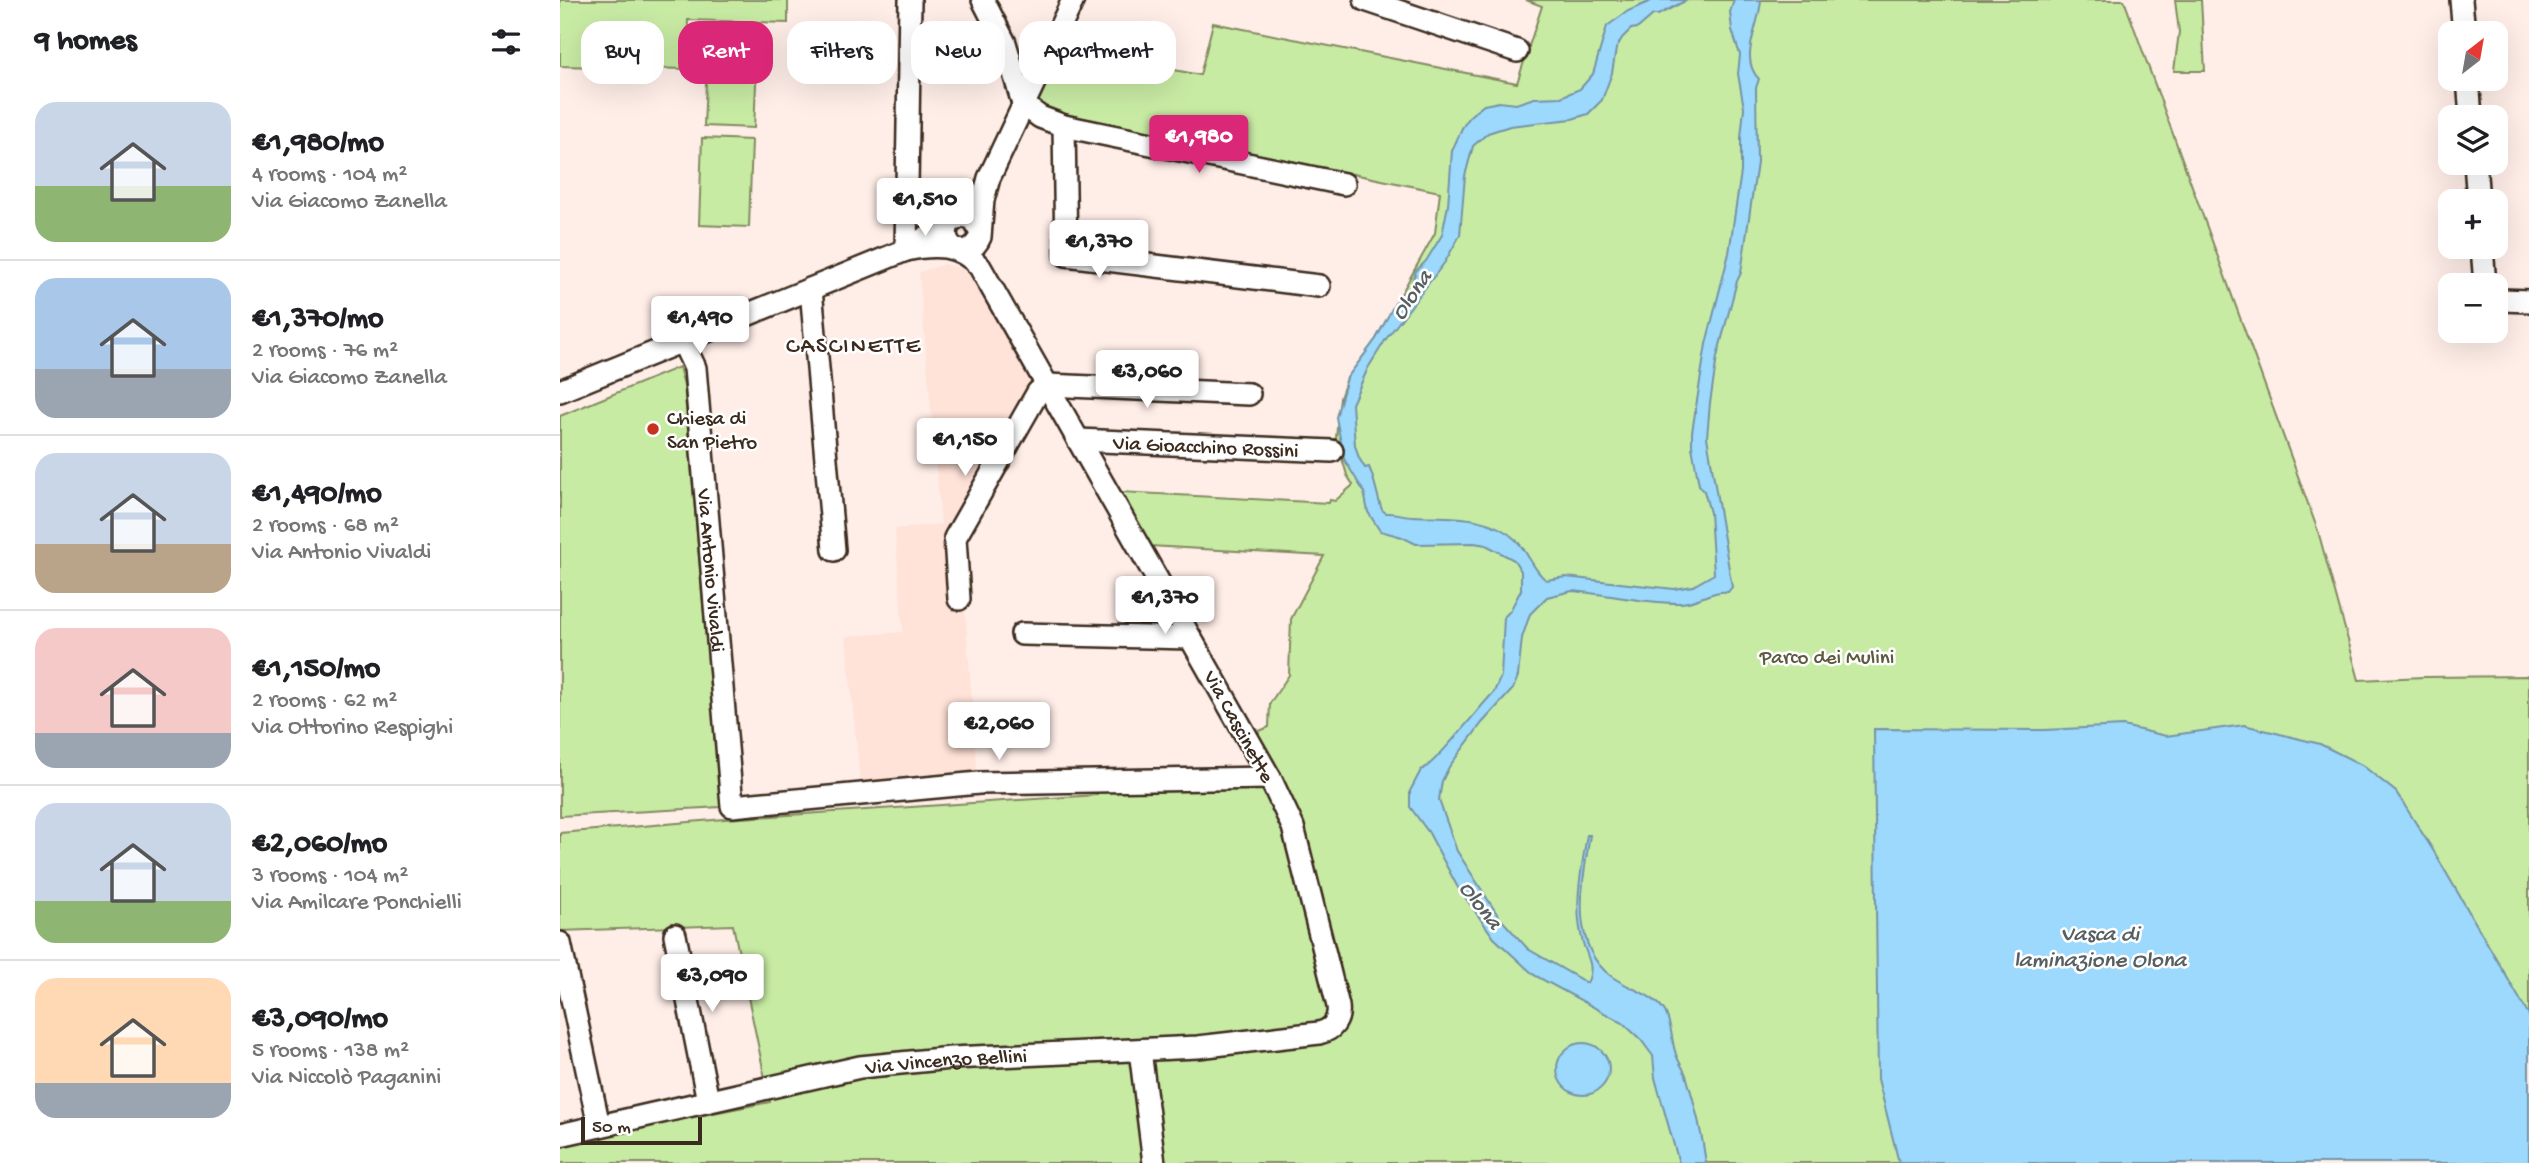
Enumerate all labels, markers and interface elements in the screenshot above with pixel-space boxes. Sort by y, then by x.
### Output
chip: Buy [581,21,664,84]
chip: Rent [678,21,773,84]
chip: Filters [787,21,897,84]
chip: New [911,21,1005,84]
chip: Apartment [1019,21,1176,84]
north arrow [2438,21,2508,91]
map controls [2438,21,2508,343]
icon: filters [487,23,525,61]
text: 9 homes [35,25,137,60]
button: layers [2438,105,2508,175]
pin: €1,980 [1142,116,1256,175]
text: €1,980 [1165,124,1233,151]
text: €1,980/mo [252,127,384,162]
icon: home [91,130,175,214]
text: 4 rooms · 104 m² [252,162,407,189]
pin: €1,510 [868,178,982,238]
text: €1,510 [893,187,957,214]
text: Via Giacomo Zanella [252,189,447,216]
button: + [2438,189,2508,259]
pin: €1,370 [1042,220,1156,280]
text: €1,370 [1065,229,1133,256]
water label: Olona [1386,265,1440,326]
button: − [2438,273,2508,343]
pin: €1,490 [643,296,757,356]
text: €1,370/mo [252,303,384,338]
text: €1,490 [667,305,733,332]
icon: home [91,306,175,390]
district label: CASCINETTE [786,334,922,361]
text: 2 rooms · 76 m² [252,338,398,365]
pin: €3,060 [1090,350,1204,410]
text: €3,060 [1112,359,1182,386]
text: Via Giacomo Zanella [252,365,447,392]
place label: Chiesa di San Pietro [667,408,757,457]
pin: €1,150 [908,419,1022,478]
marker: Chiesa di San Pietro [645,421,661,437]
text: €1,150 [933,427,997,454]
street label: Via Gioacchino Rossini [1111,432,1299,466]
text: €1,490/mo [252,478,382,513]
icon: home [91,481,175,565]
street label: Via Antonio Vivaldi [689,487,728,653]
text: 2 rooms · 68 m² [252,513,399,540]
text: Via Antonio Vivaldi [252,540,431,567]
pin: €1,370 [1108,576,1222,636]
text: €1,370 [1131,585,1199,612]
park label: Parco dei Mulini [1759,647,1894,672]
text: €1,150/mo [252,653,380,688]
icon: home [91,656,175,740]
street label: Via Cascinette [1195,666,1279,789]
text: 2 rooms · 62 m² [252,688,397,715]
pin: €2,060 [942,702,1056,762]
text: €2,060 [964,711,1034,738]
text: Via Ottorino Respighi [252,715,453,742]
text: €2,060/mo [252,828,387,863]
icon: home [91,831,175,915]
text: 3 rooms · 104 m² [252,863,408,890]
water label: Olona [1452,876,1507,937]
text: Via Amilcare Ponchielli [252,890,462,917]
water label: Vasca di laminazione Olona [2014,922,2188,975]
pin: €3,090 [655,954,769,1014]
text: €3,090 [677,963,747,990]
text: €3,090/mo [252,1003,388,1038]
icon: home [91,1006,175,1090]
text: 5 rooms · 138 m² [252,1038,409,1065]
street label: Via Vincenzo Bellini [863,1046,1028,1083]
text: Via Niccolò Paganini [252,1065,441,1092]
scale bar [581,1114,702,1146]
text: 50 m [592,1117,631,1140]

